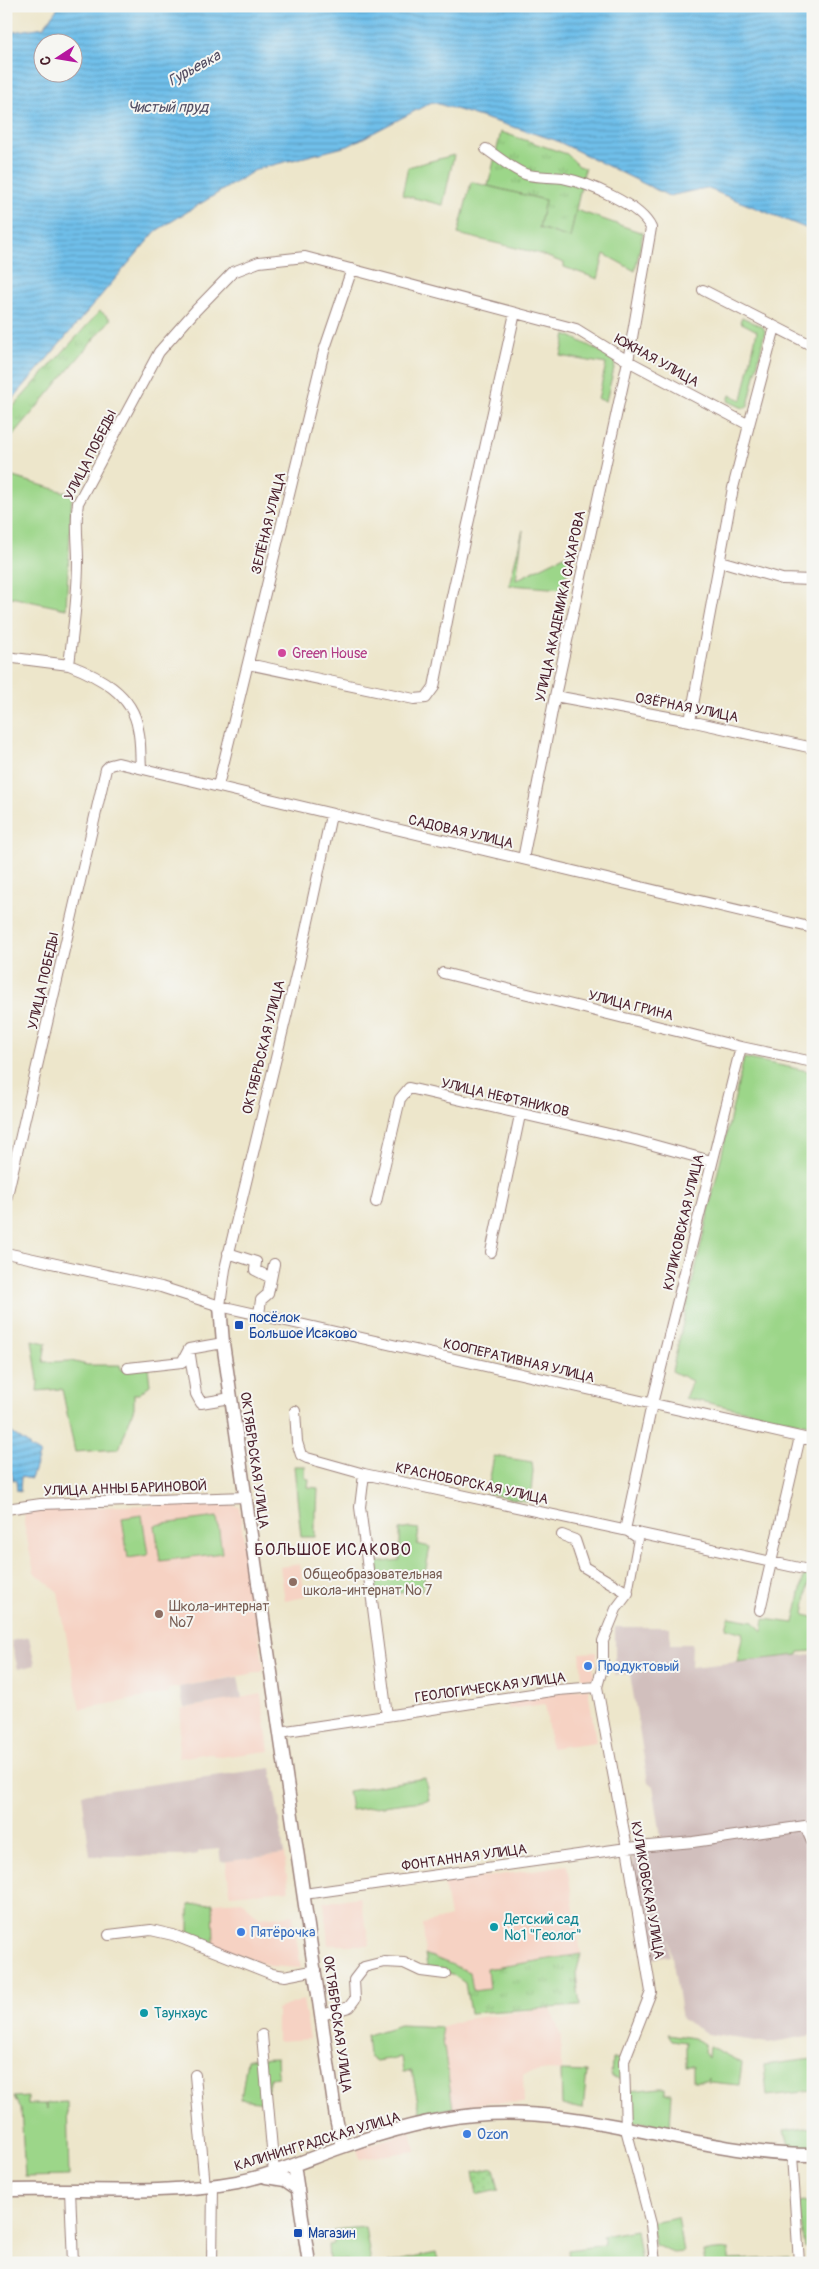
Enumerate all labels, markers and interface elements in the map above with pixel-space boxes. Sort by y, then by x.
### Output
north arrow [32,32,82,82]
water label: Гурьевка [165,46,225,91]
text: С [36,54,55,67]
water label: Чистый пруд [128,98,210,117]
street label: ЮЖНАЯ УЛИЦА [612,330,702,391]
street label: УЛИЦА ПОБЕДЫ [60,407,120,503]
street label: ЗЕЛЁНАЯ УЛИЦА [248,470,289,576]
street label: УЛИЦА АКАДЕМИКА САХАРОВА [532,509,589,703]
place label: Green House [292,645,367,662]
marker: Green House [276,647,288,659]
street label: ОЗЁРНАЯ УЛИЦА [634,689,740,726]
street label: САДОВАЯ УЛИЦА [407,811,515,852]
street label: УЛИЦА ПОБЕДЫ [24,931,63,1031]
street label: ОКТЯБРЬСКАЯ УЛИЦА [239,978,288,1116]
street label: УЛИЦА ГРИНА [586,987,675,1024]
street label: УЛИЦА НЕФТЯНИКОВ [439,1074,571,1120]
street label: КУЛИКОВСКАЯ УЛИЦА [660,1152,707,1292]
place label: посёлок Большое Исаково [249,1309,358,1342]
marker: посёлок Большое Исаково [233,1319,245,1331]
street label: КООПЕРАТИВНАЯ УЛИЦА [441,1335,596,1386]
street label: ОКТЯБРЬСКАЯ УЛИЦА [237,1391,273,1529]
street label: КРАСНОБОРСКАЯ УЛИЦА [394,1459,550,1508]
street label: УЛИЦА АННЫ БАРИНОВОЙ [43,1477,207,1500]
district label: БОЛЬШОЕ ИСАКОВО [254,1540,412,1560]
place label: Общеобразовательная школа-интернат № 7 [303,1566,442,1599]
marker: Общеобразовательная школа-интернат № 7 [287,1576,299,1588]
place label: Школа-интернат №7 [169,1598,269,1631]
marker: Школа-интернат №7 [153,1608,165,1620]
place label: Продуктовый [598,1658,679,1675]
marker: Продуктовый [582,1660,594,1672]
street label: ГЕОЛОГИЧЕСКАЯ УЛИЦА [414,1668,567,1706]
street label: КУЛИКОВСКАЯ УЛИЦА [627,1820,668,1960]
street label: ФОНТАННАЯ УЛИЦА [400,1840,528,1875]
place label: Детский сад №1 "Геолог" [503,1911,582,1944]
marker: Детский сад №1 "Геолог" [488,1921,500,1933]
place label: Пятёрочка [251,1924,315,1941]
marker: Пятёрочка [235,1926,247,1938]
street label: ОКТЯБРЬСКАЯ УЛИЦА [320,1955,356,2093]
place label: Таунхаус [154,2005,208,2022]
marker: Таунхаус [138,2007,150,2019]
street label: КАЛИНИНГРАДСКАЯ УЛИЦА [232,2108,402,2175]
place label: Ozon [477,2126,509,2143]
marker: Ozon [461,2128,473,2140]
place label: Магазин [308,2225,356,2242]
marker: Магазин [292,2227,304,2239]

